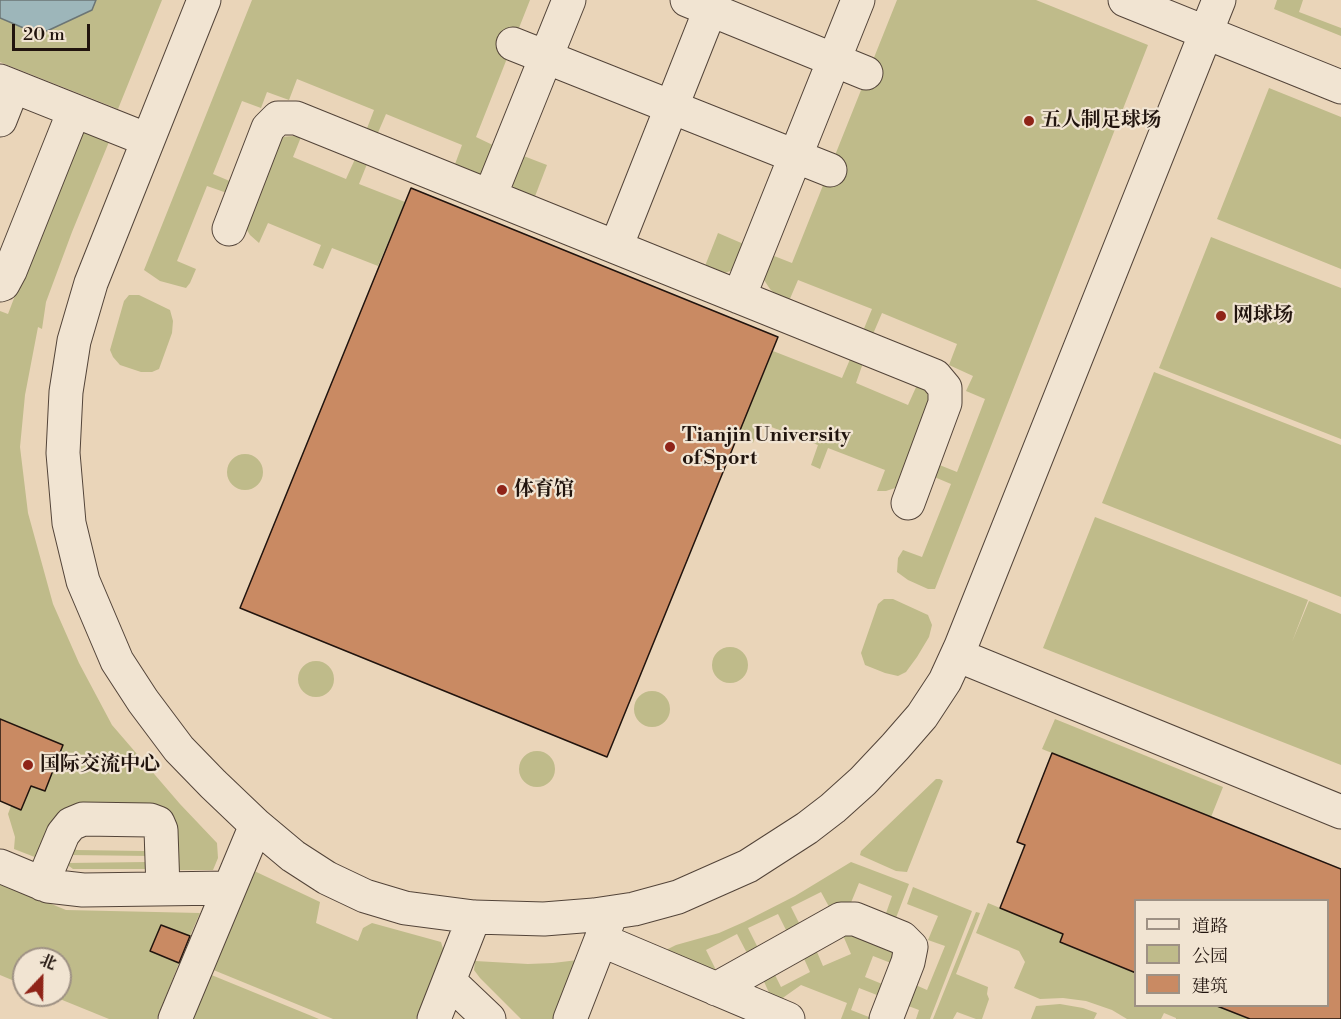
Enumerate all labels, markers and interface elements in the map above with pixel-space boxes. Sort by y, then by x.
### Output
scale bar [15,12,93,50]
text: 20 m [23,23,65,46]
place label: 五人制足球场 [1041,109,1161,133]
marker: 五人制足球场 [1022,114,1036,128]
place label: 网球场 [1233,304,1293,328]
marker: 网球场 [1214,309,1228,323]
place label: Tianjin University of Sport [682,424,851,471]
marker: Tianjin University of Sport [663,440,677,454]
place label: 体育馆 [514,478,574,502]
marker: 体育馆 [495,483,509,497]
place label: 国际交流中心 [40,753,160,777]
marker: 国际交流中心 [21,758,35,772]
legend [1134,899,1329,1007]
text: 道路 [1192,915,1228,938]
text: 公园 [1192,945,1228,968]
north arrow [12,947,72,1007]
text: 北 [37,950,59,974]
text: 建筑 [1192,975,1228,998]

